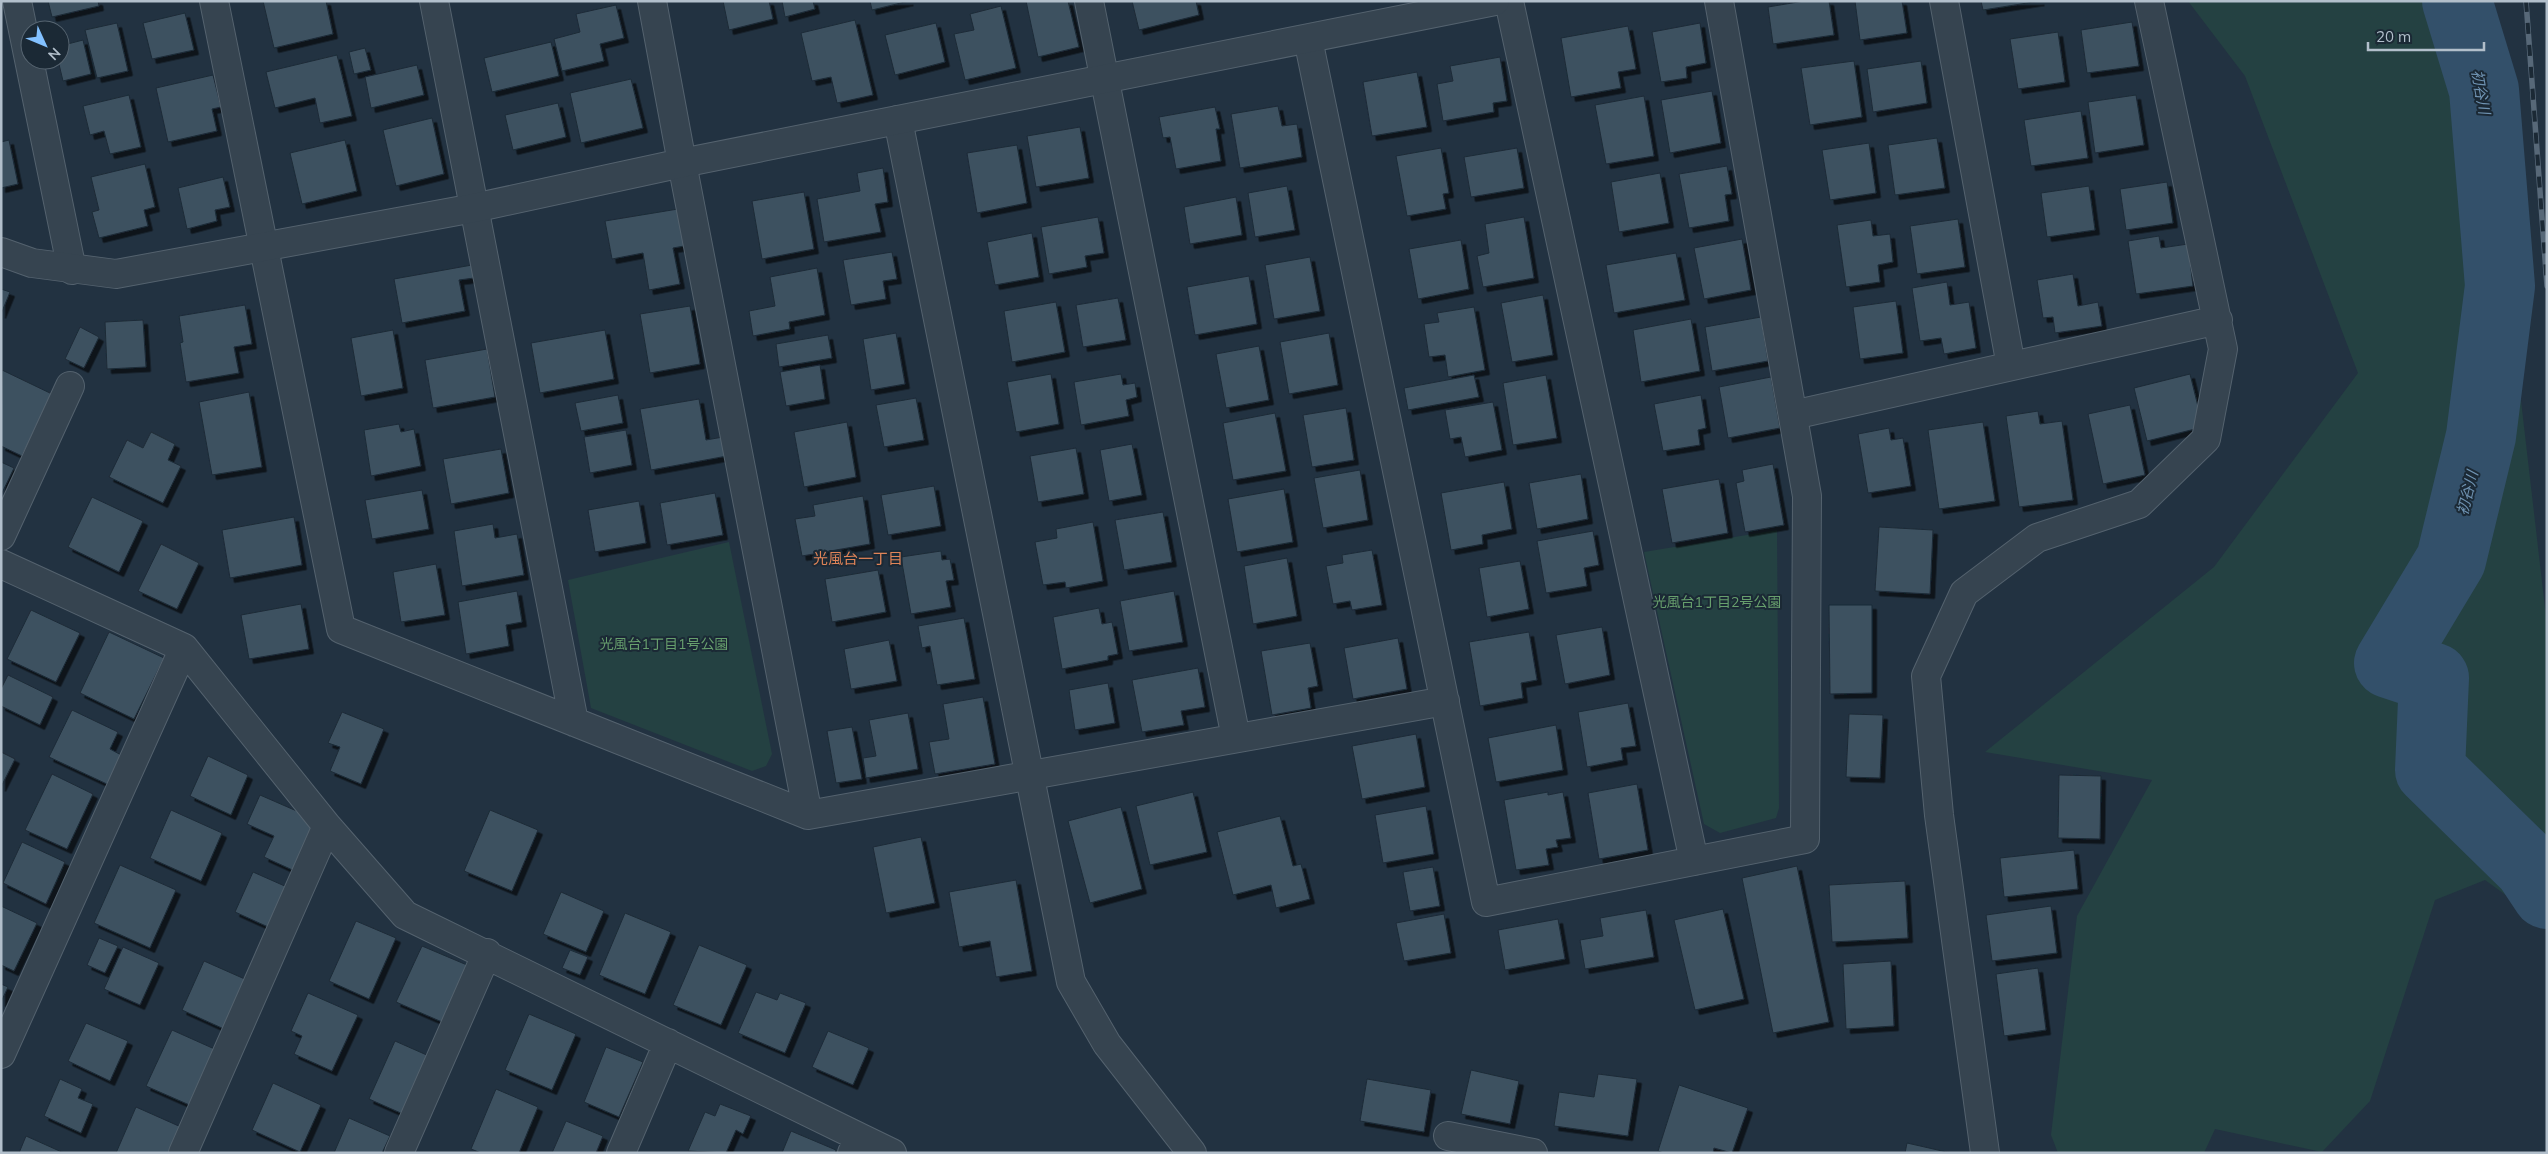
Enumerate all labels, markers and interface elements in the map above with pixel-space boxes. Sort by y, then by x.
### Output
north arrow [20,20,70,70]
scale bar [2368,20,2484,52]
text: 20 m [2376,27,2411,46]
text: N [44,44,64,64]
water label: 初谷川 [2468,68,2495,118]
water label: 初谷川 [2452,467,2482,517]
district label: 光風台一丁目 [813,549,903,568]
park label: 光風台1丁目2号公園 [1653,593,1781,611]
park label: 光風台1丁目1号公園 [600,635,728,653]

